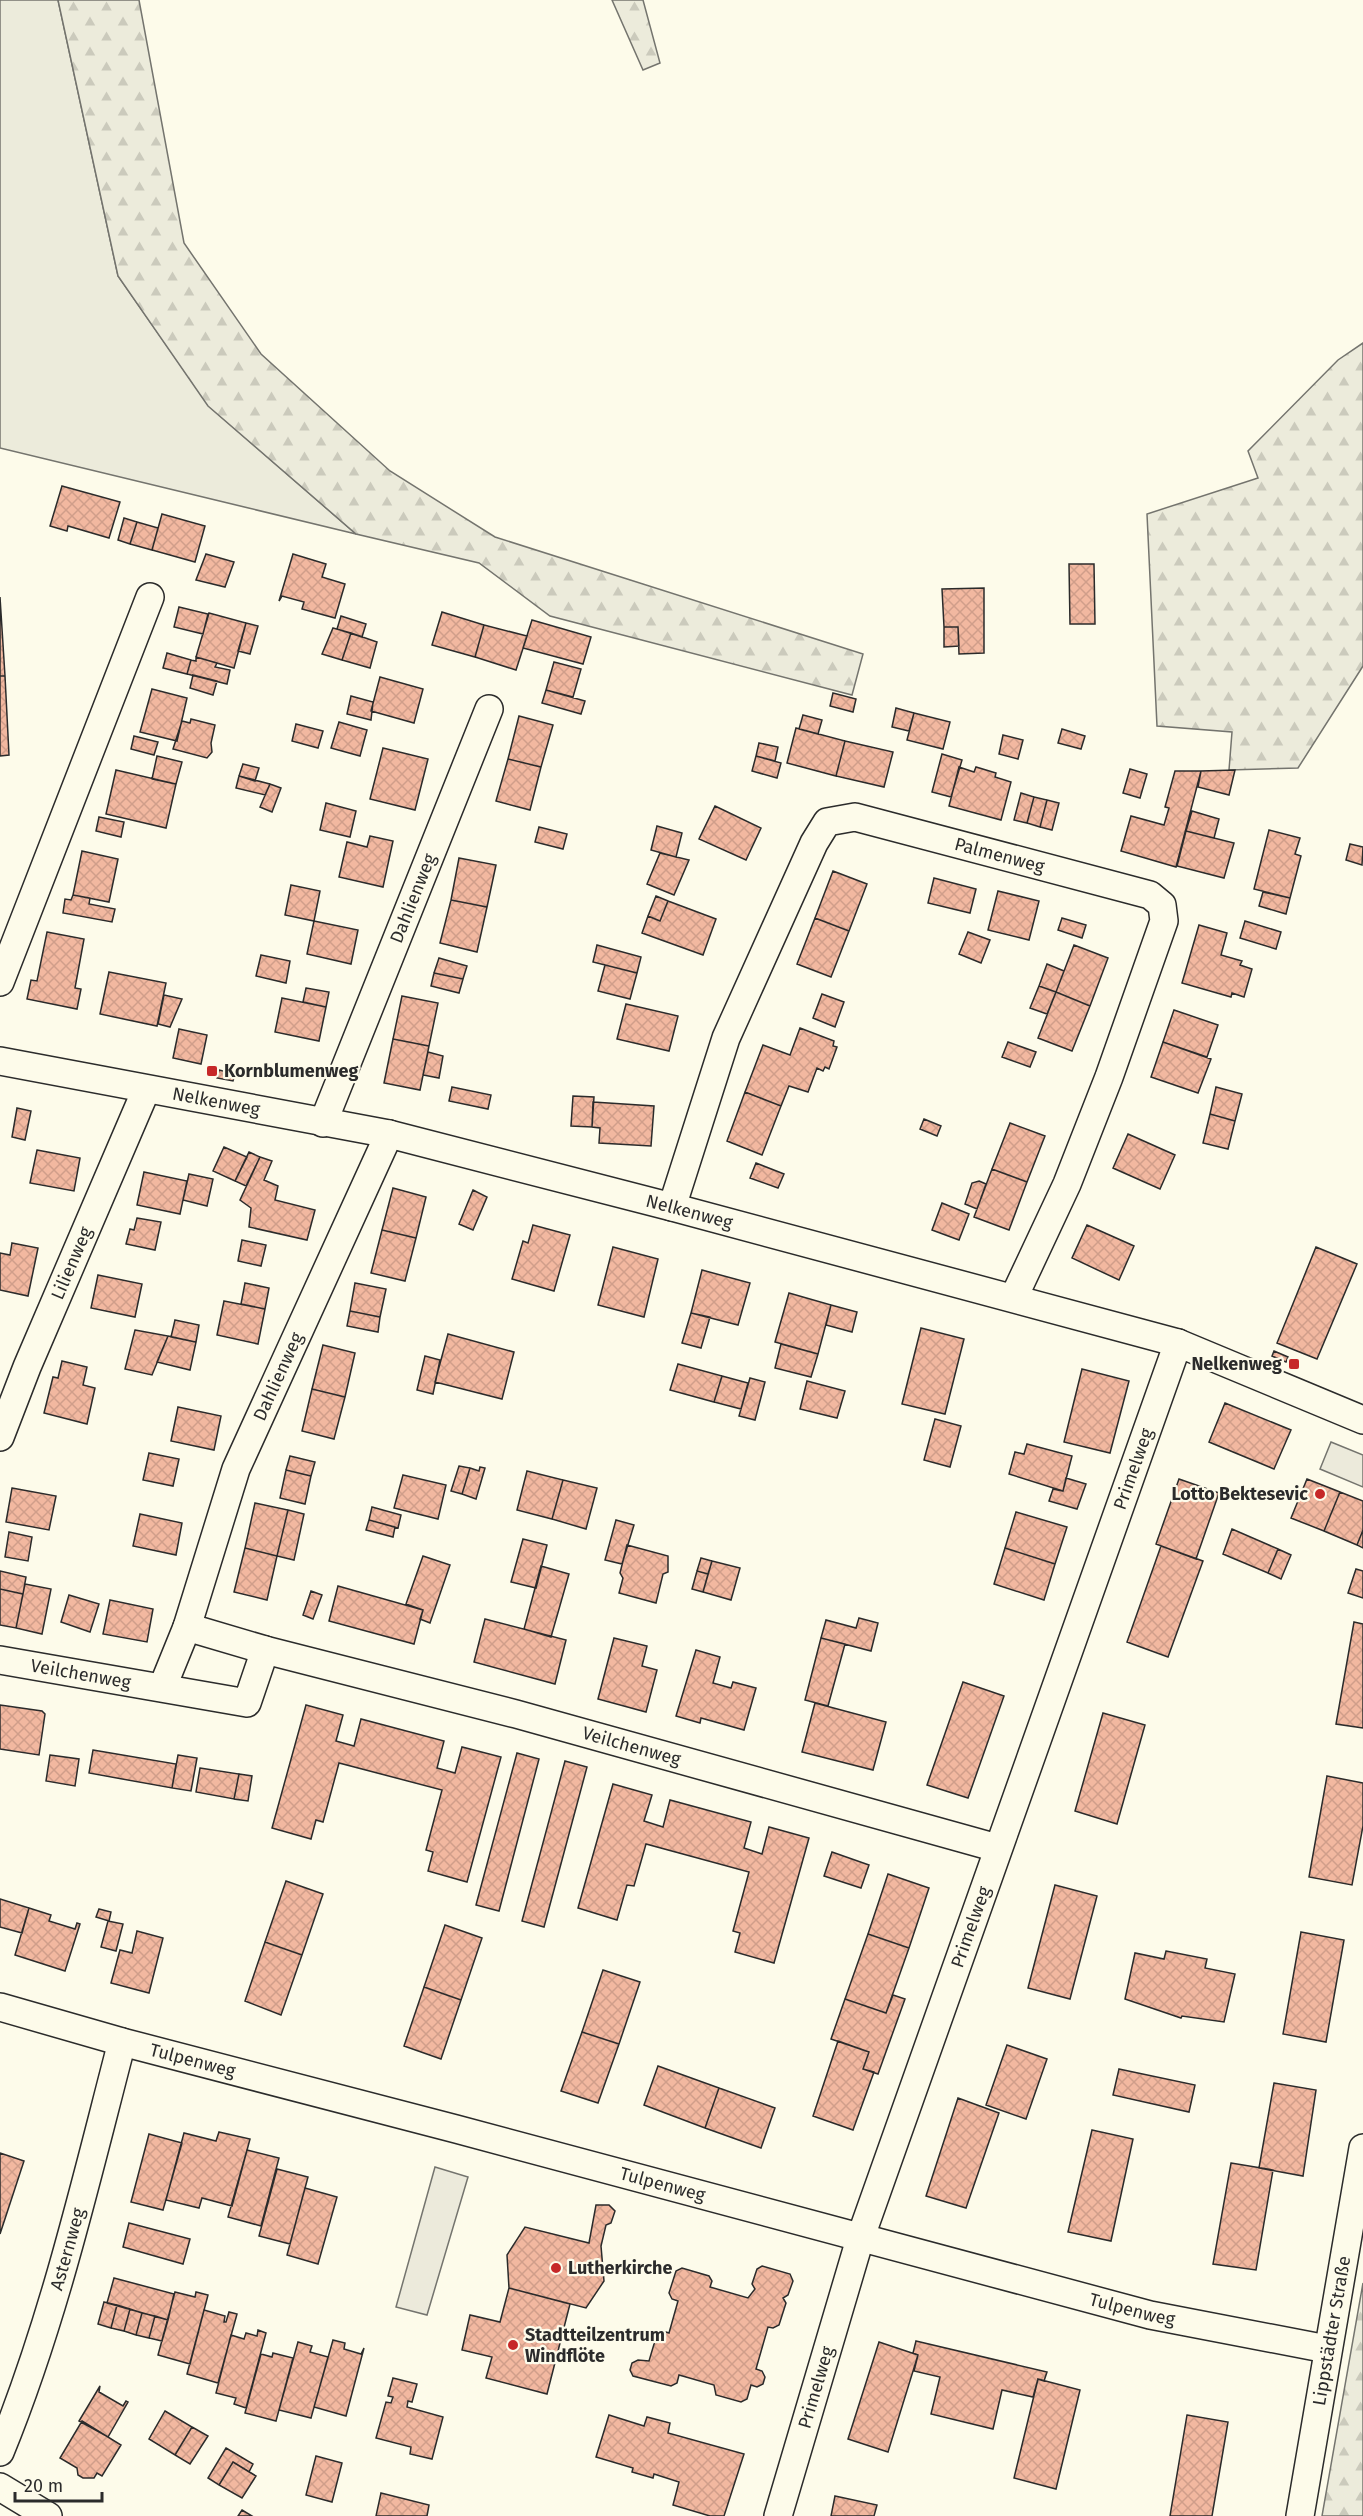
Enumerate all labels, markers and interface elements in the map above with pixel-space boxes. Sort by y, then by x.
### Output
street label: Palmenweg [952,833,1048,878]
street label: Dahlienweg [385,850,441,946]
place label: Kornblumenweg [224,1060,359,1082]
marker: Kornblumenweg [205,1064,219,1078]
street label: Nelkenweg [170,1083,263,1121]
street label: Nelkenweg [644,1190,736,1234]
street label: Lilienweg [46,1223,97,1303]
street label: Dahlienweg [249,1328,308,1424]
place label: Nelkenweg [1191,1353,1282,1375]
marker: Nelkenweg [1287,1357,1301,1371]
street label: Primelweg [1109,1425,1158,1513]
place label: Lotto Bektesevic [1171,1483,1308,1505]
marker: Lotto Bektesevic [1313,1487,1327,1501]
street label: Veilchenweg [29,1655,133,1694]
street label: Veilchenweg [580,1722,684,1771]
street label: Primelweg [946,1883,996,1971]
street label: Tulpenweg [148,2039,238,2082]
street label: Tulpenweg [618,2162,708,2206]
street label: Asternweg [46,2205,90,2293]
street label: Lippstädter Straße [1308,2254,1355,2407]
place label: Lutherkirche [568,2257,672,2279]
marker: Lutherkirche [549,2261,563,2275]
street label: Tulpenweg [1087,2288,1177,2331]
place label: Stadtteilzentrum Windflöte [525,2324,665,2367]
marker: Stadtteilzentrum Windflöte [506,2338,520,2352]
street label: Primelweg [793,2343,839,2431]
scale bar [15,2465,102,2503]
text: 20 m [24,2475,63,2497]

